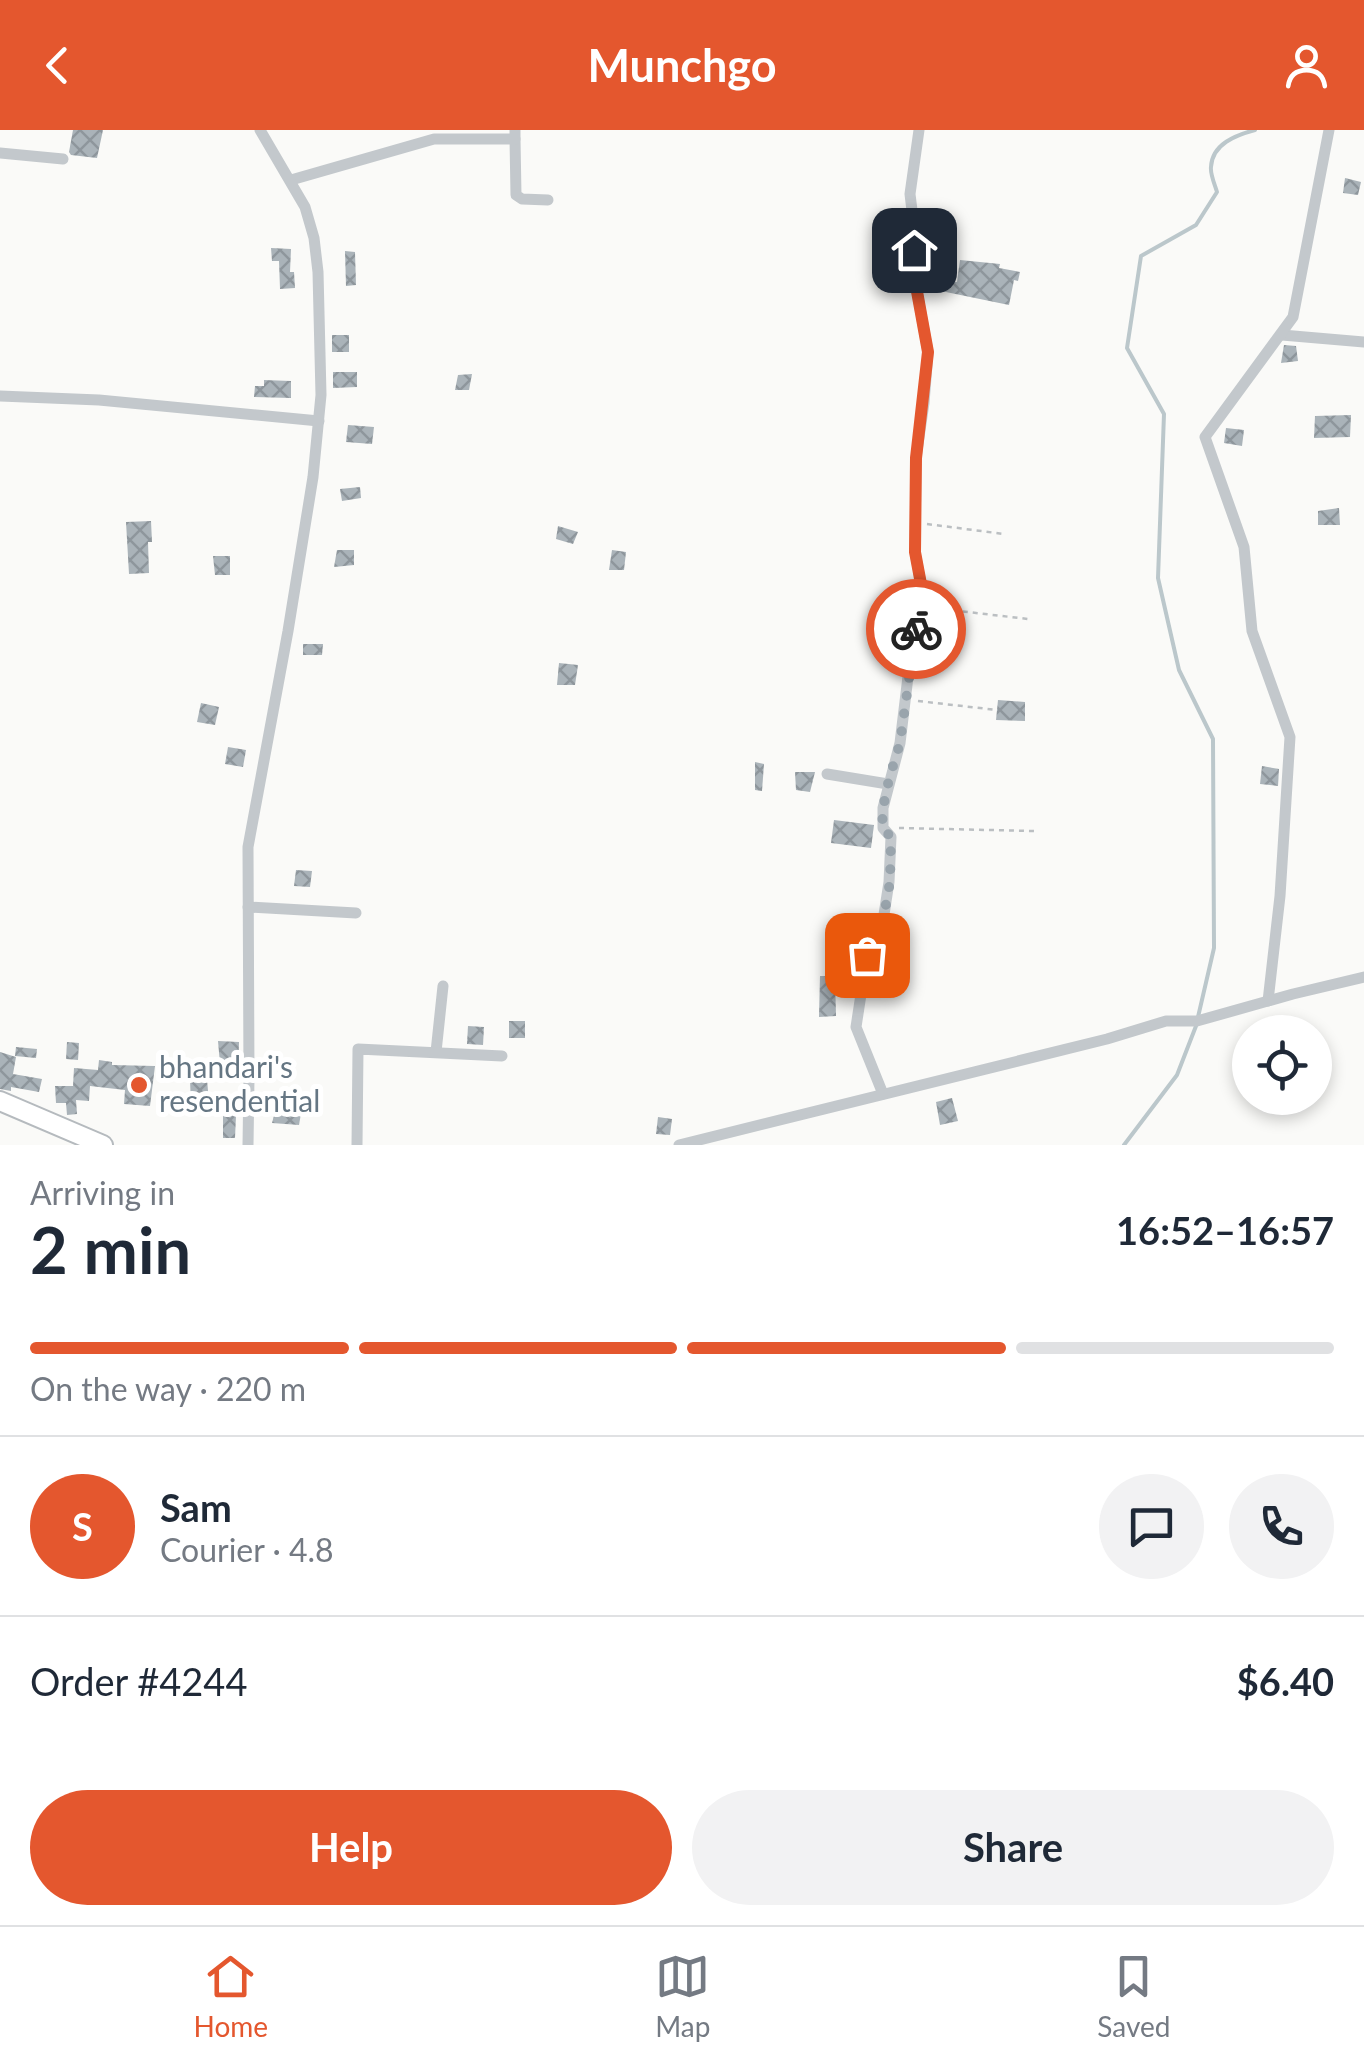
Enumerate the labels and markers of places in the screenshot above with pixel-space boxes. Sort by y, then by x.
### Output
pin [872,208,957,293]
pin [825,913,910,998]
place label: bhandari's resendential [159,1048,320,1118]
marker: bhandari's resendential [128,1074,150,1096]

